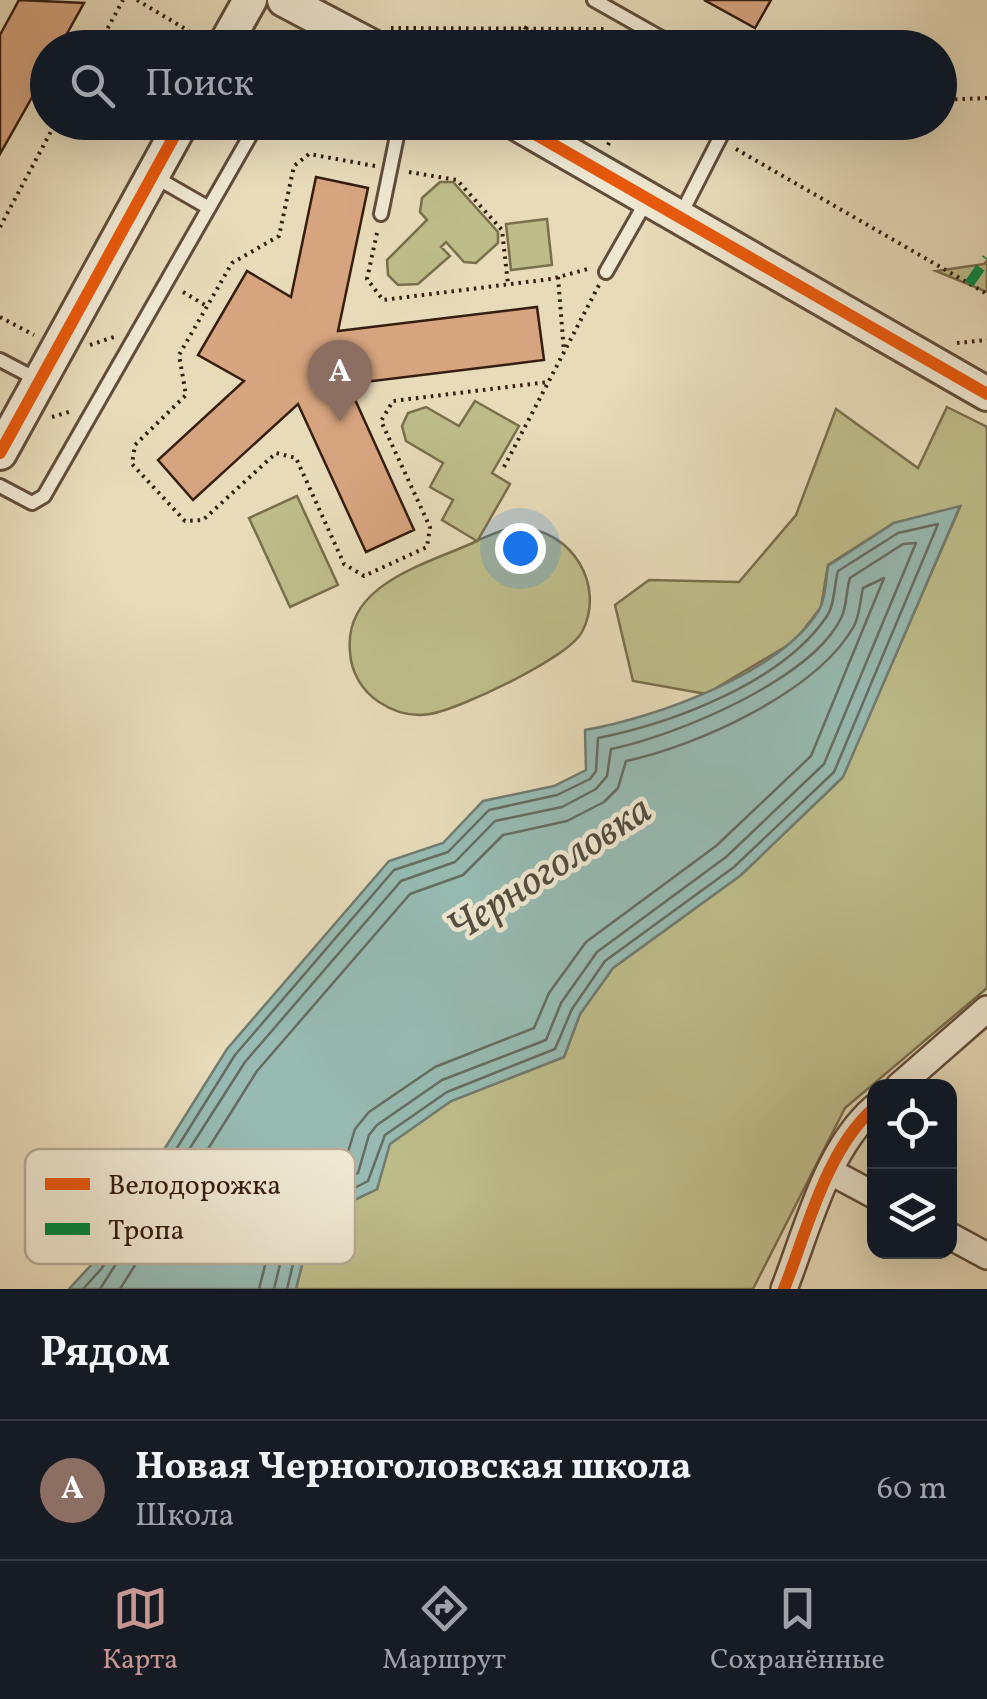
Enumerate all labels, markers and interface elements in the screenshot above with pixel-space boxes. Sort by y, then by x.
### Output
search box [30,30,957,140]
icon: search [65,58,120,113]
text: Поиск [145,59,254,112]
pin: A [308,340,372,422]
your location [495,523,546,574]
water label: Черноголовка [436,782,664,959]
map controls [867,1079,957,1259]
button: locate [867,1079,957,1169]
legend [25,1149,355,1264]
text: Велодорожка [108,1167,281,1206]
button: layers [867,1169,957,1259]
text: Тропа [108,1212,184,1251]
text: Рядом [40,1325,170,1384]
text: Новая Черноголовская школа [135,1442,692,1495]
text: A [61,1468,84,1512]
text: 60 m [877,1468,947,1512]
text: Школа [135,1495,234,1539]
tab: Карта [102,1581,178,1680]
tab: Маршрут [382,1581,506,1680]
tab: Сохранённые [710,1581,885,1680]

